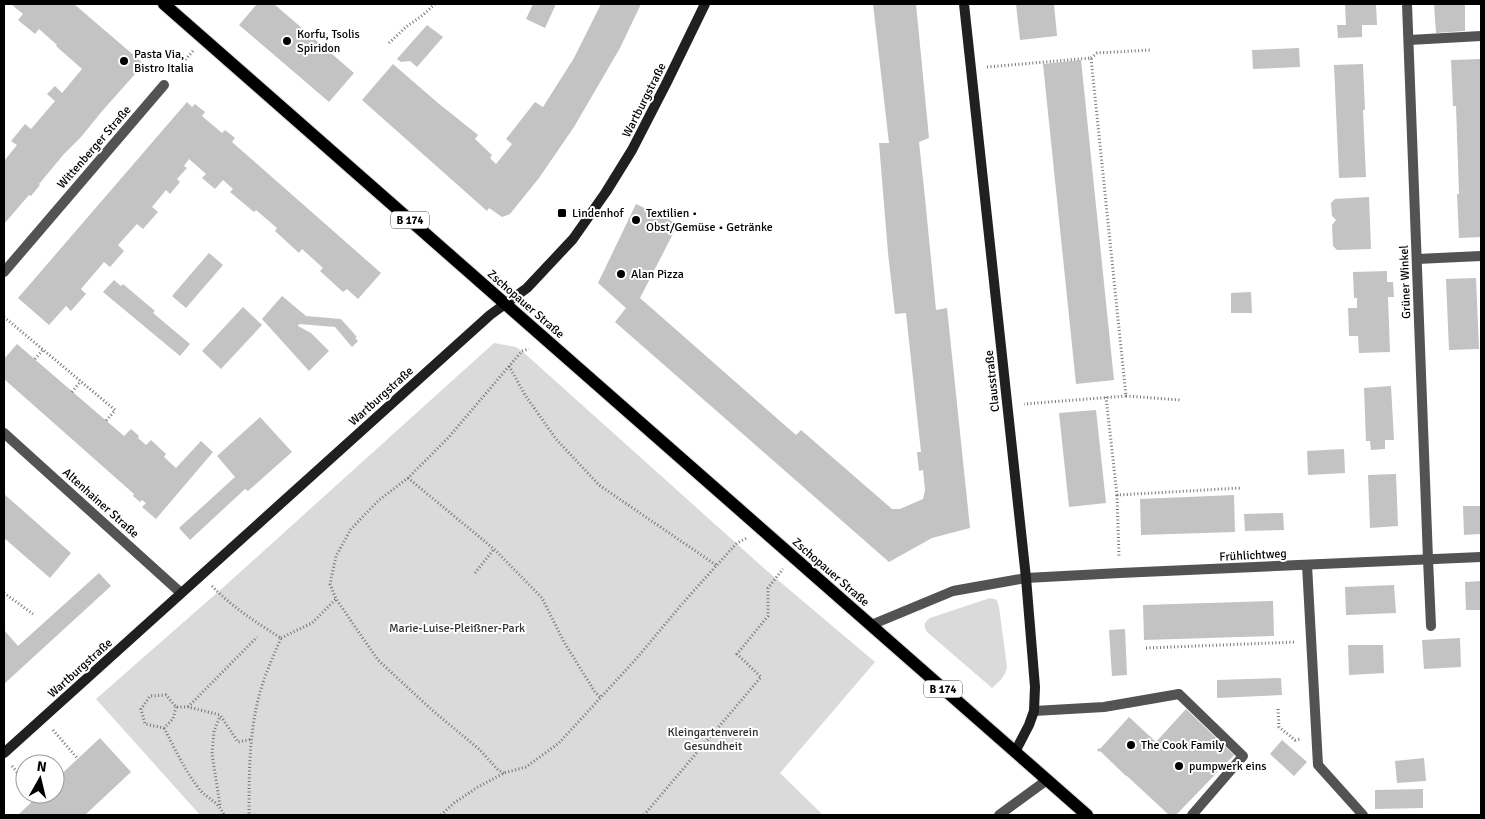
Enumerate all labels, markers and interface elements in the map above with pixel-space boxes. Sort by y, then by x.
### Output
place label: Korfu, Tsolis Spiridon [297,27,360,56]
marker: Korfu, Tsolis Spiridon [281,35,293,47]
place label: Pasta Via, Bistro Italia [134,47,194,76]
marker: Pasta Via, Bistro Italia [118,55,130,67]
street label: Wartburgstraße [619,60,670,140]
street label: Wittenberger Straße [54,103,135,192]
place label: Lindenhof [572,206,624,221]
place label: Textilien • Obst/Gemüse • Getränke [646,206,773,235]
marker: Lindenhof [556,207,568,219]
road number: B 174 [391,212,429,228]
marker: Textilien • Obst/Gemüse • Getränke [630,214,642,226]
street label: Grüner Winkel [1397,244,1414,319]
street label: Zschopauer Straße [484,267,567,342]
place label: Alan Pizza [631,267,684,282]
marker: Alan Pizza [615,268,627,280]
street label: Clausstraße [982,349,1003,413]
street label: Wartburgstraße [346,363,417,429]
street label: Altenhainer Straße [59,465,142,542]
street label: Zschopauer Straße [789,535,872,610]
street label: Frühlichtweg [1219,546,1287,565]
park label: Marie-Luise-Pleißner-Park [389,621,525,636]
street label: Wartburgstraße [45,635,116,701]
road number: B 174 [924,681,962,698]
park label: Kleingartenverein Gesundheit [667,725,759,754]
place label: The Cook Family [1141,738,1225,753]
marker: The Cook Family [1125,739,1137,751]
north arrow [15,754,65,804]
text: N [36,758,48,776]
place label: pumpwerk eins [1189,759,1267,774]
marker: pumpwerk eins [1173,760,1185,772]

